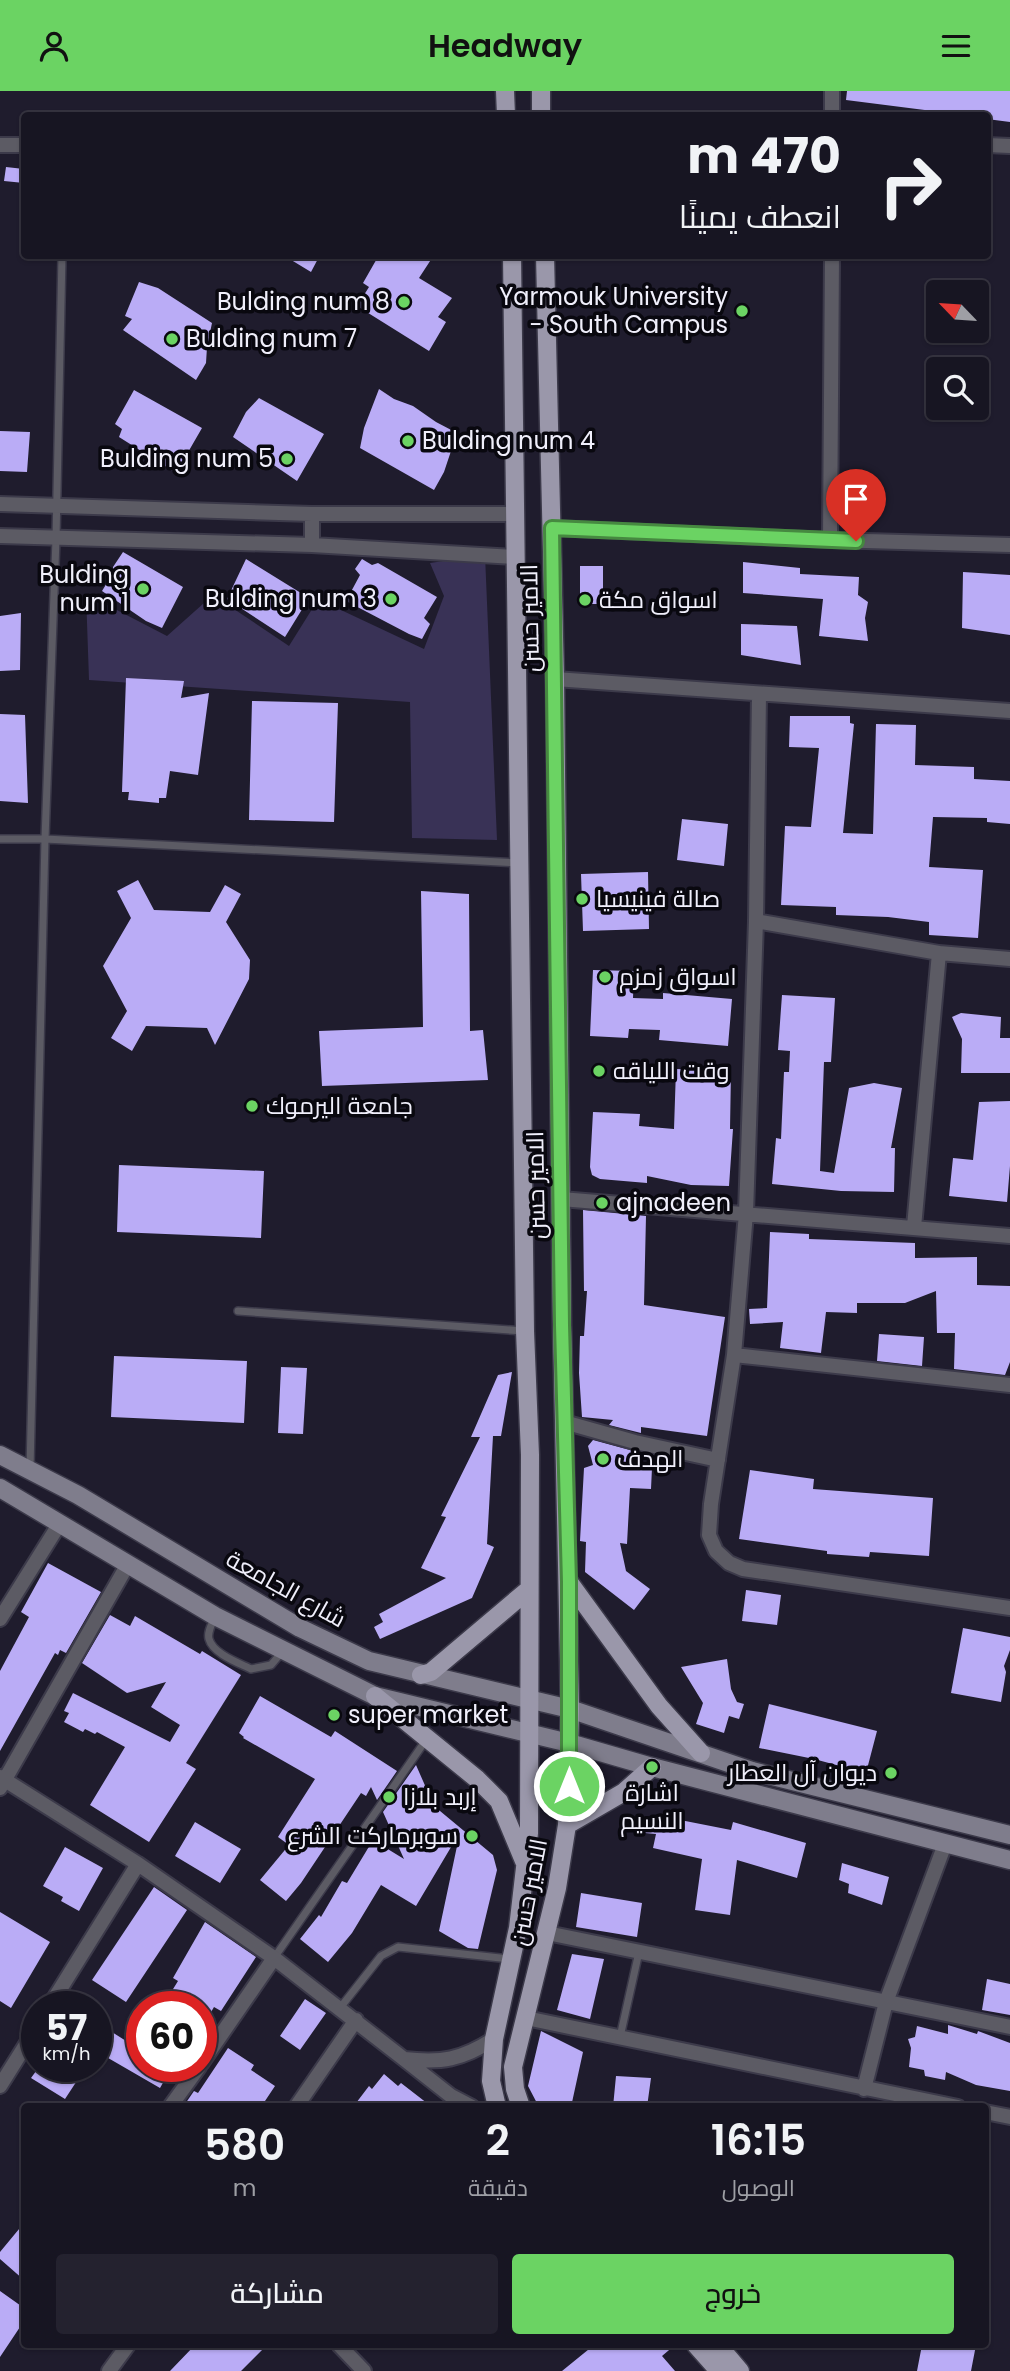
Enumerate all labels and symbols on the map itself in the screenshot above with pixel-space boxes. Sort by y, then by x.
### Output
place label: Yarmouk University - South Campus [499,280,728,341]
north arrow [926,280,989,343]
place label: Bulding num 8 [217,285,390,318]
marker: Bulding num 8 [396,294,412,310]
marker: Yarmouk University - South Campus [734,303,750,319]
place label: Bulding num 7 [186,322,357,355]
marker: Bulding num 7 [164,331,180,347]
place label: Bulding num 4 [422,424,595,457]
marker: Bulding num 4 [400,433,416,449]
place label: Bulding num 5 [100,442,273,475]
marker: Bulding num 5 [279,451,295,467]
pin [826,469,886,541]
place label: Bulding num 1 [39,558,129,619]
street label: الامير حسن [512,564,547,672]
marker: Bulding num 1 [135,581,151,597]
place label: Bulding num 3 [205,582,377,615]
place label: اسواق مكة [599,583,718,616]
marker: Bulding num 3 [383,591,399,607]
marker: اسواق مكة [577,592,593,608]
place label: صالة فينيسيا [596,882,720,915]
marker: صالة فينيسيا [574,891,590,907]
place label: اسواق زمزم [619,960,737,993]
marker: اسواق زمزم [597,969,613,985]
place label: وقت اللياقه [613,1054,730,1087]
marker: وقت اللياقه [591,1063,607,1079]
place label: جامعة اليرموك [266,1089,413,1122]
marker: جامعة اليرموك [244,1098,260,1114]
street label: الامير حسن [518,1131,553,1239]
place label: ajnadeen [616,1186,731,1219]
marker: ajnadeen [594,1195,610,1211]
place label: الهدف [617,1442,684,1475]
marker: الهدف [595,1451,611,1467]
street label: شارع الجامعة [220,1542,352,1635]
place label: super market [348,1698,508,1731]
marker: super market [326,1707,342,1723]
position arrow [532,1749,606,1823]
place label: ديوان آل العطار [726,1756,877,1789]
marker: اشارة النسيم [644,1759,660,1775]
marker: ديوان آل العطار [883,1765,899,1781]
place label: اشارة النسيم [620,1776,684,1837]
place label: إربد بلازا [403,1780,477,1813]
marker: إربد بلازا [381,1789,397,1805]
place label: سوبرماركت الشرع [287,1819,458,1852]
marker: سوبرماركت الشرع [464,1828,480,1844]
street label: الامير حسن [502,1836,555,1948]
speed limit sign: 60 [126,1991,217,2082]

